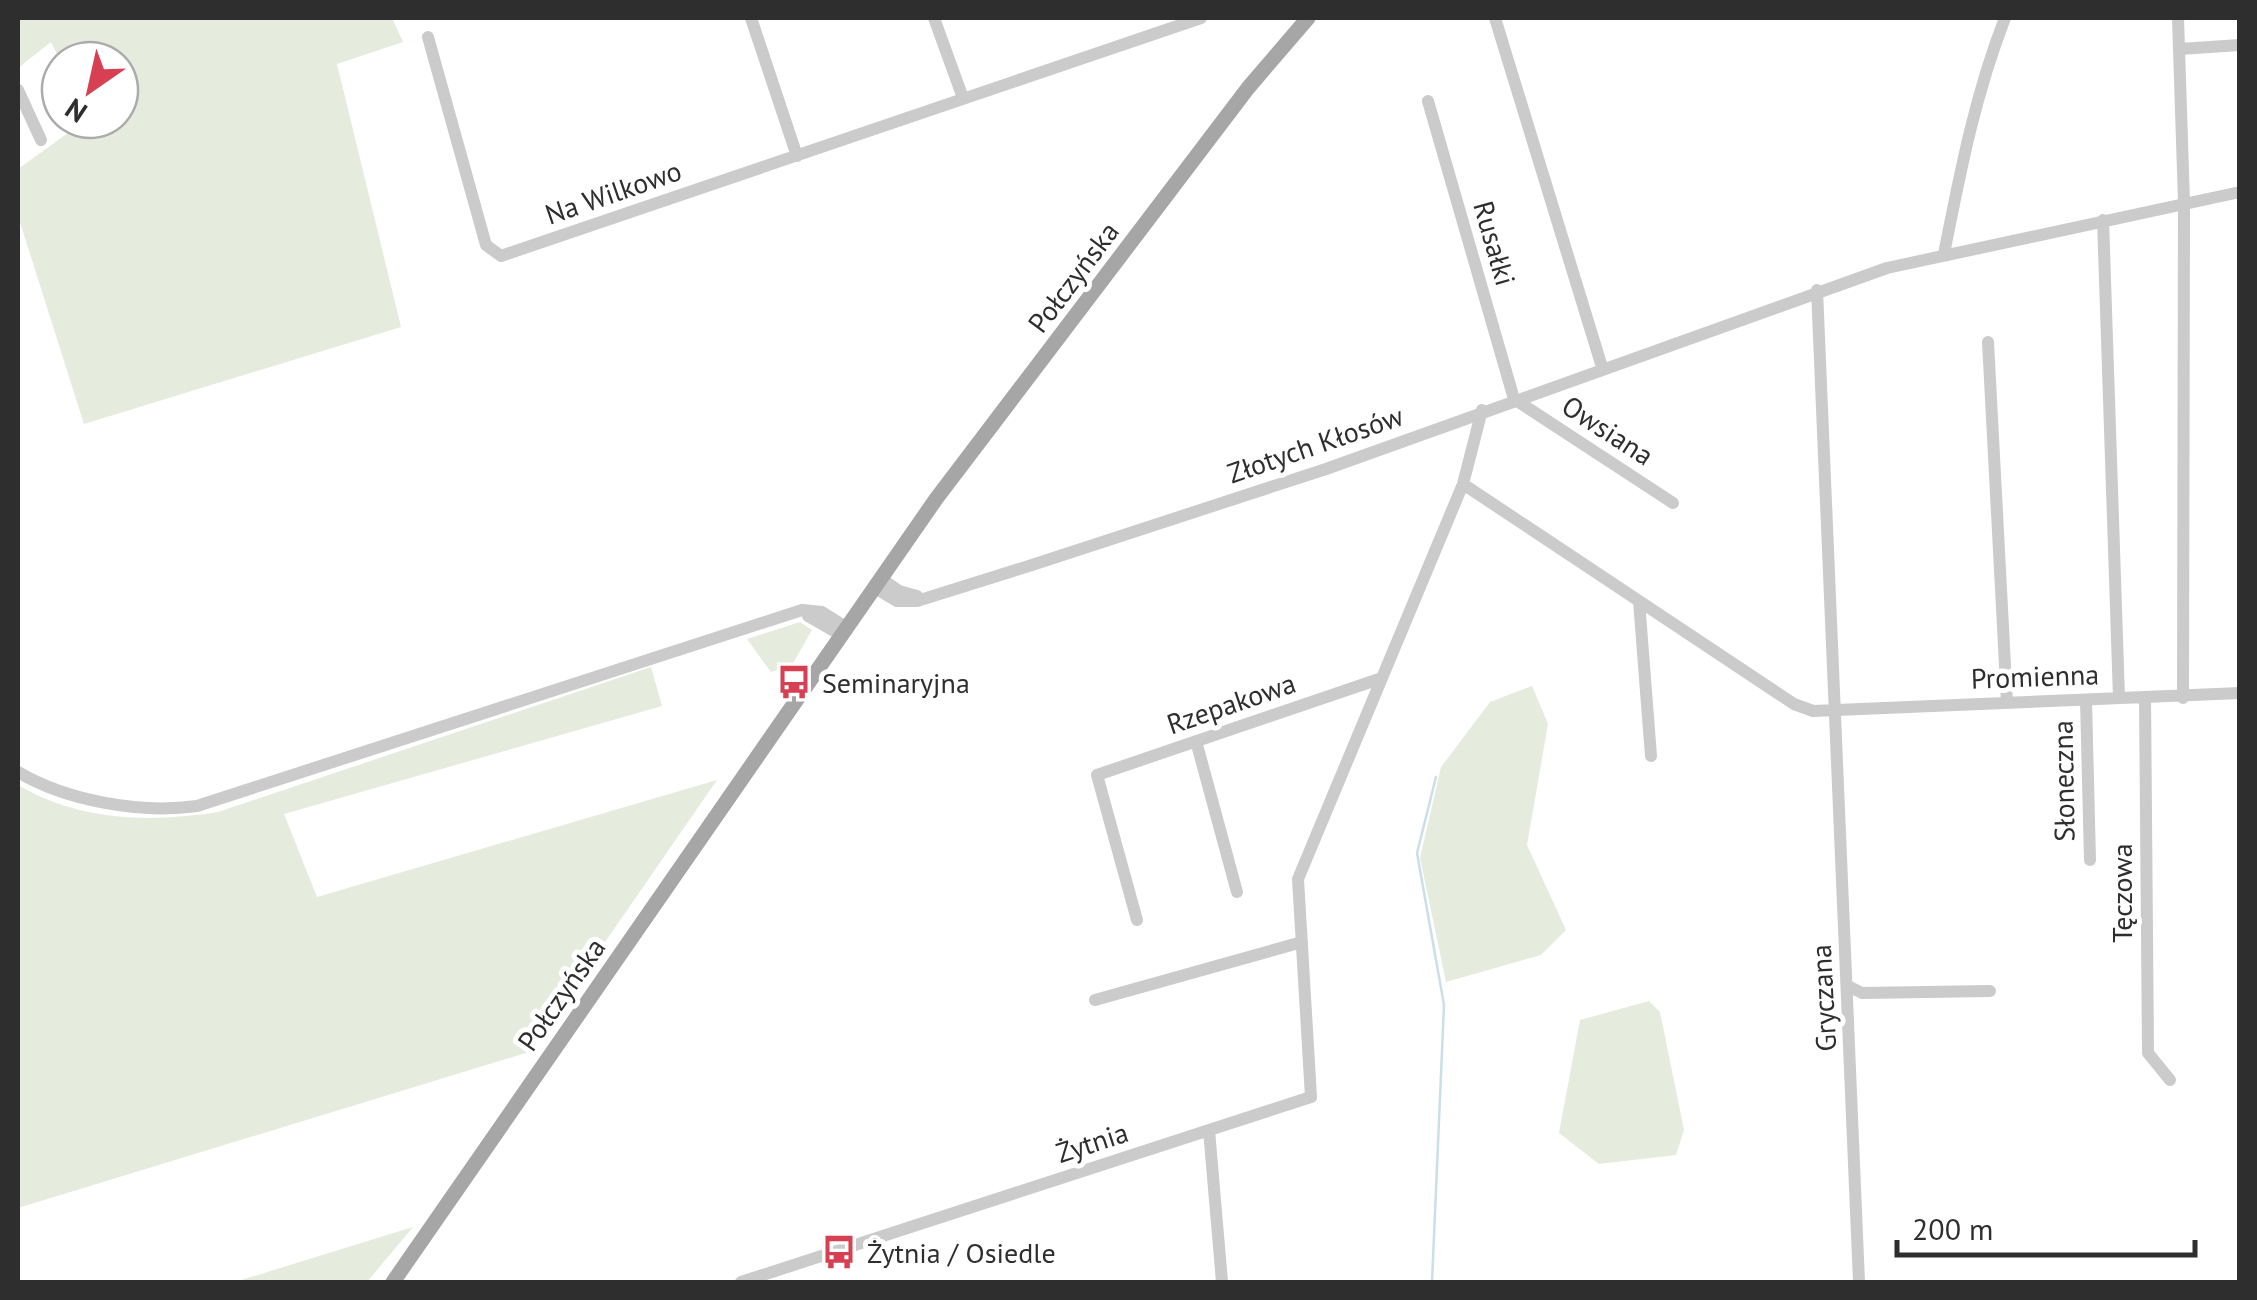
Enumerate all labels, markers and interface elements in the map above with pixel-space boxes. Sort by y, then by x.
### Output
north arrow [40,40,140,140]
text: N [58,91,94,132]
street label: Na Wilkowo [540,151,686,233]
street label: Rusałki [1465,196,1525,290]
street label: Połczyńska [1019,214,1127,340]
street label: Owsiana [1555,387,1661,473]
street label: Złotych Kłosów [1222,397,1408,491]
street label: Promienna [1970,655,2100,697]
bus stop icon: Seminaryjna [775,663,813,701]
place label: Seminaryjna [822,664,970,701]
street label: Rzepakowa [1162,664,1300,742]
street label: Słoneczna [2043,720,2083,842]
street label: Tęczowa [2103,843,2140,943]
street label: Połczyńska [509,930,613,1058]
street label: Gryczana [1802,944,1844,1052]
street label: Żytnia [1051,1113,1133,1171]
scale bar [1897,1195,2194,1257]
text: 200 m [1912,1209,1993,1248]
bus stop icon: Żytnia / Osiedle [820,1233,858,1271]
place label: Żytnia / Osiedle [867,1234,1056,1271]

